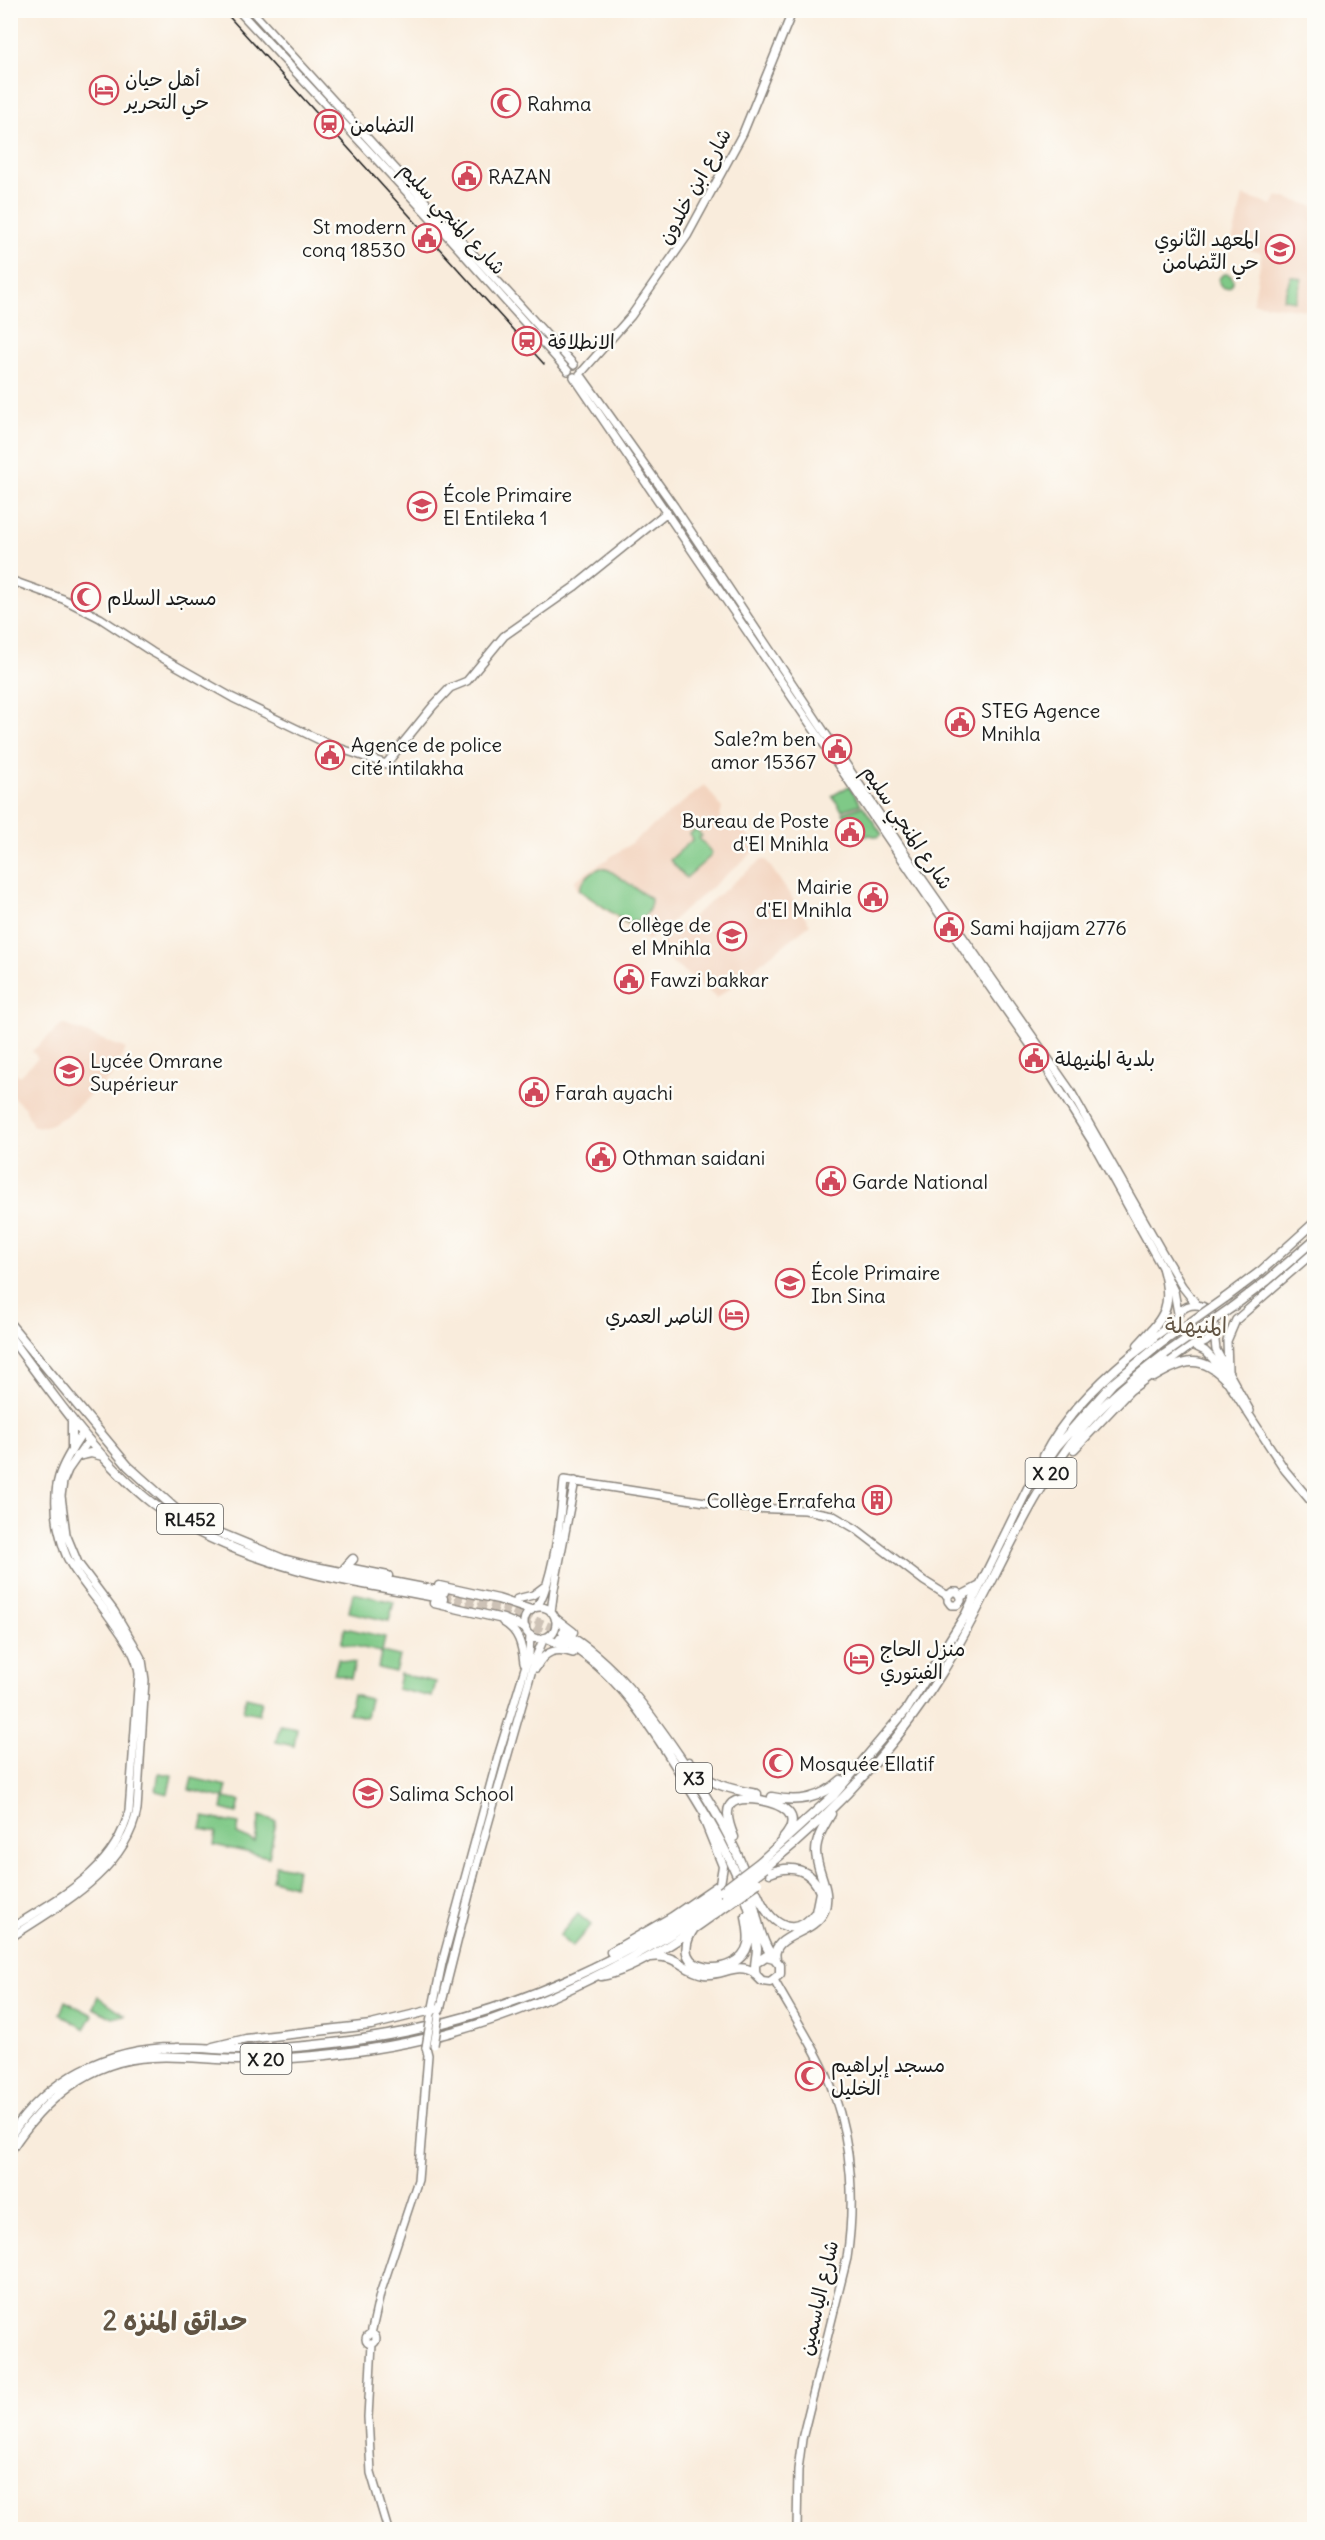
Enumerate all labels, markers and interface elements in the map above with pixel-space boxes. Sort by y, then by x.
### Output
place label: أهل حيان حي التحرير [123,66,209,120]
hotel icon: أهل حيان حي التحرير [88,74,120,106]
mosque icon: Rahma [490,87,522,119]
place label: Rahma [527,91,592,116]
station icon: التضامن [313,108,345,140]
place label: التضامن [350,112,415,137]
street label: شارع ابن خلدون [652,124,738,249]
street label: شارع المنجي سليم [390,157,512,284]
public building icon: RAZAN [451,160,483,192]
place label: RAZAN [488,164,552,189]
place label: St modern conq 18530 [302,214,406,262]
public building icon: St modern conq 18530 [411,222,443,254]
place label: المعهد الثّانوي حي التّضامن [1154,226,1259,280]
school or university icon: المعهد الثّانوي حي التّضامن [1264,233,1296,265]
station icon: الانطلاقة [511,325,543,357]
place label: الانطلاقة [548,329,615,354]
place label: École Primaire El Entileka 1 [443,482,572,530]
school or university icon: École Primaire El Entileka 1 [406,490,438,522]
mosque icon: مسجد السلام [70,581,102,613]
place label: مسجد السلام [107,585,217,613]
place label: STEG Agence Mnihla [981,698,1100,746]
public building icon: STEG Agence Mnihla [944,706,976,738]
place label: Sale?m ben amor 15367 [711,726,816,774]
place label: Agence de police cité intilakha [351,732,502,780]
public building icon: Sale?m ben amor 15367 [821,733,853,765]
public building icon: Agence de police cité intilakha [314,739,346,771]
street label: شارع المنجي سليم [852,760,959,897]
place label: Bureau de Poste d'El Mnihla [682,808,829,856]
public building icon: Bureau de Poste d'El Mnihla [834,816,866,848]
place label: Mairie d'El Mnihla [756,874,852,922]
public building icon: Mairie d'El Mnihla [857,881,889,913]
public building icon: Sami hajjam 2776 [933,911,965,943]
place label: Collège de el Mnihla [618,912,711,960]
place label: Sami hajjam 2776 [970,915,1127,940]
school or university icon: Collège de el Mnihla [716,920,748,952]
public building icon: Fawzi bakkar [613,963,645,995]
place label: Fawzi bakkar [650,967,769,992]
public building icon: بلدية المنيهلة [1018,1042,1050,1074]
place label: بلدية المنيهلة [1055,1046,1155,1071]
place label: Lycée Omrane Supérieur [90,1048,223,1096]
school or university icon: Lycée Omrane Supérieur [53,1055,85,1087]
public building icon: Farah ayachi [518,1076,550,1108]
place label: Farah ayachi [555,1080,673,1105]
public building icon: Othman saidani [585,1141,617,1173]
place label: Othman saidani [622,1145,765,1170]
public building icon: Garde National [815,1165,847,1197]
place label: Garde National [852,1169,988,1194]
place label: École Primaire Ibn Sina [811,1260,940,1308]
school or university icon: École Primaire Ibn Sina [774,1267,806,1299]
hotel icon: الناصر العمري [718,1299,750,1331]
place label: الناصر العمري [605,1303,713,1331]
district label: المنيهلة [1165,1311,1227,1339]
road number: X 20 [1026,1458,1076,1488]
building icon: Collège Errafeha [861,1484,893,1516]
place label: Collège Errafeha [706,1488,856,1513]
road number: RL452 [157,1504,223,1534]
place label: منزل الحاج الفيتوري [880,1636,966,1687]
hotel icon: منزل الحاج الفيتوري [843,1643,875,1675]
mosque icon: Mosquée Ellatif [762,1747,794,1779]
place label: Mosquée Ellatif [799,1751,935,1776]
road number: X3 [676,1763,712,1793]
school or university icon: Salima School [352,1777,384,1809]
place label: Salima School [389,1781,514,1806]
road number: X 20 [240,2044,292,2074]
place label: مسجد إبراهيم الخليل [831,2052,945,2100]
mosque icon: مسجد إبراهيم الخليل [794,2060,826,2092]
street label: شارع الياسمين [793,2238,845,2358]
district label: حدائق المنزه 2 [103,2304,247,2337]

